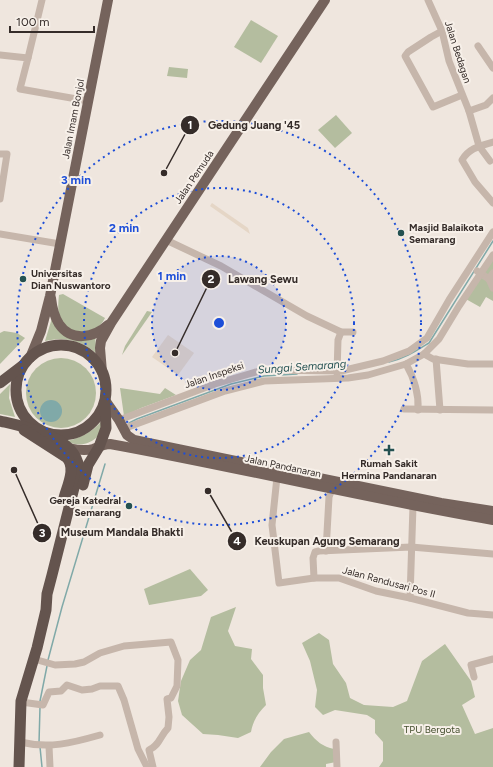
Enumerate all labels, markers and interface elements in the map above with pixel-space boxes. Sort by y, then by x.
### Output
scale bar [10,8,94,34]
text: 100 m [16,15,50,29]
street label: Jalan Bedagan [442,19,474,85]
street label: Jalan Imam Bonjol [59,78,87,160]
callout: Gedung Juang '45 [180,114,308,137]
text: 1 [187,118,193,132]
text: Gedung Juang '45 [208,119,300,132]
street label: Jalan Pemuda [171,148,217,206]
text: 3 min [61,173,91,187]
text: 2 min [109,221,139,235]
place label: Masjid Balaikota Semarang [409,221,483,246]
marker: Masjid Balaikota Semarang [396,228,406,238]
place label: Universitas Dian Nuswantoro [31,267,111,292]
callout: Lawang Sewu [201,268,306,291]
text: 1 min [158,269,186,283]
text: 2 [208,272,215,286]
text: Lawang Sewu [228,273,298,286]
marker: Universitas Dian Nuswantoro [18,274,28,284]
centre of rings [212,316,226,330]
water label: Sungai Semarang [257,357,347,377]
street label: Jalan Inspeksi [183,359,245,391]
marker: Rumah Sakit Hermina Pandanaran [383,444,395,456]
street label: Jalan Pandanaran [244,452,323,481]
place label: Rumah Sakit Hermina Pandanaran [341,457,437,482]
place label: Gereja Katedral Semarang [49,494,121,519]
marker: Gereja Katedral Semarang [124,501,134,511]
callout: Museum Mandala Bhakti [32,521,191,544]
text: 3 [39,526,46,540]
text: Museum Mandala Bhakti [61,526,183,539]
callout: Keuskupan Agung Semarang [227,530,408,553]
text: 4 [233,534,241,548]
text: Keuskupan Agung Semarang [254,535,400,548]
street label: Jalan Randusari Pos II [341,563,437,601]
park label: TPU Bergota [404,723,460,736]

